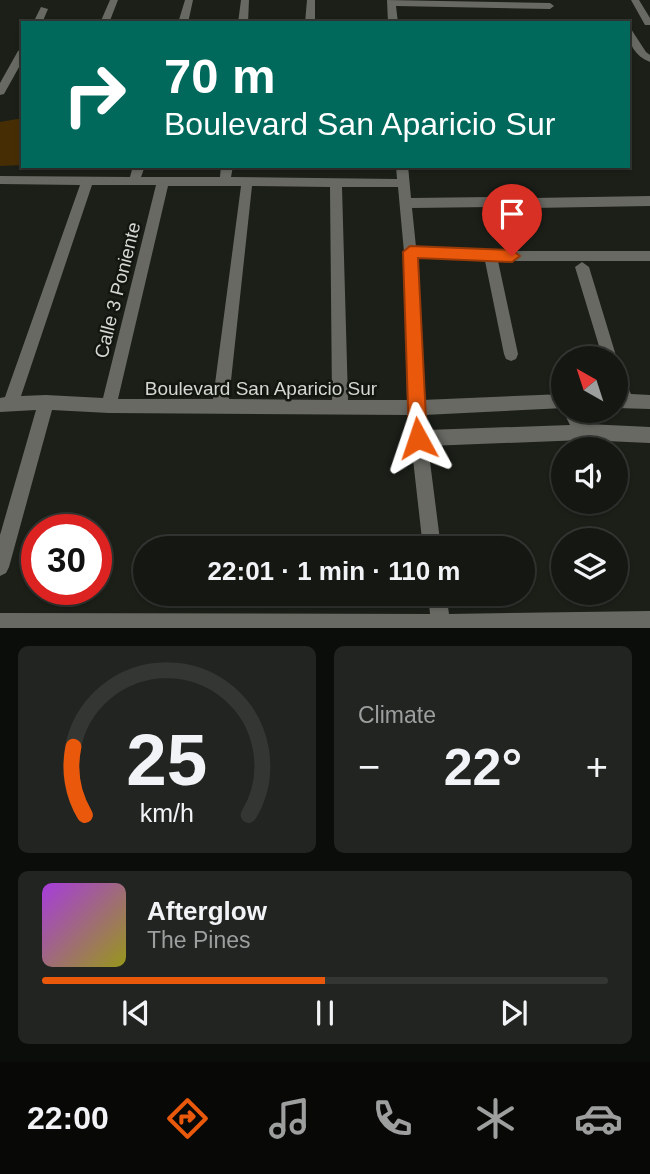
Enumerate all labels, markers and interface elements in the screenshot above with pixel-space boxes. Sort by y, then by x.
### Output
icon: right [49,49,140,140]
text: 70 m [164,49,276,103]
text: Boulevard San Aparicio Sur [164,106,555,142]
pin [482,184,542,256]
icon: arrive [493,195,531,233]
street label: Calle 3 Poniente [90,220,145,360]
north arrow [551,346,628,424]
map controls [551,346,628,605]
street label: Boulevard San Aparicio Sur [145,378,378,399]
position arrow [381,401,455,475]
button: sound [551,437,628,514]
speed limit sign: 30 [21,514,112,605]
button: layers [551,528,628,605]
text: 22:01 · 1 min · 110 m [208,556,460,586]
text: Climate [358,702,436,728]
text: 25 [127,720,207,801]
text: 22° [444,738,522,796]
text: − [358,746,380,788]
text: + [586,746,608,788]
text: km/h [140,799,194,827]
text: Afterglow [147,896,267,926]
text: The Pines [147,927,251,953]
icon: previous [117,994,155,1032]
icon: pause [306,994,344,1032]
icon: next [495,994,533,1032]
icon: directions [163,1094,212,1143]
icon: music [265,1094,314,1143]
icon: phone [368,1094,417,1143]
icon: climate [471,1094,520,1143]
icon: car [574,1094,623,1143]
text: 22:00 [27,1100,109,1136]

